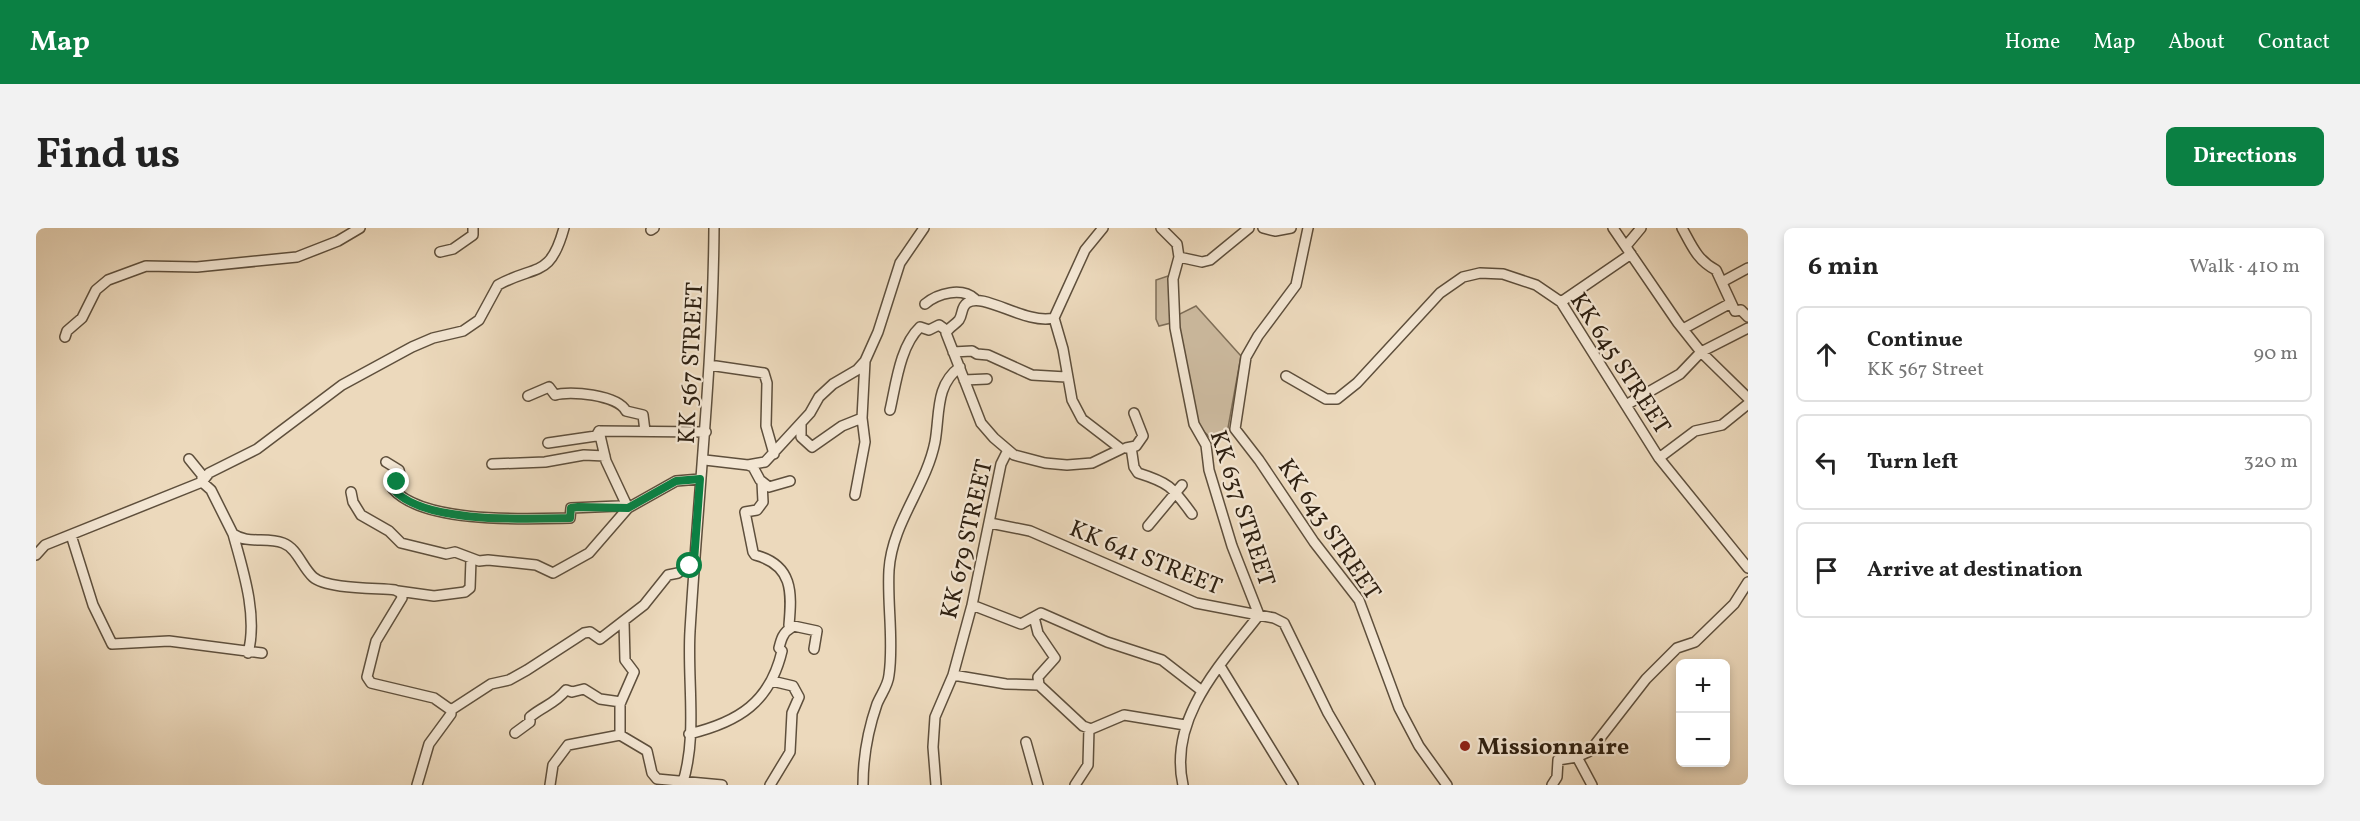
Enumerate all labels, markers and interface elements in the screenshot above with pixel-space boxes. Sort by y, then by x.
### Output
text: Map [30,23,90,62]
text: Home [2005,28,2060,57]
text: Map [2093,28,2135,57]
text: About [2168,28,2225,57]
text: Contact [2258,28,2330,57]
text: Find us [36,127,180,186]
button: Directions [2166,127,2324,186]
text: 6 min [1808,249,1879,285]
text: Walk · 410 m [2189,253,2300,281]
street label: KK 567 STREET [671,281,713,445]
street label: KK 645 STREET [1561,286,1678,442]
text: Continue [1867,325,1963,356]
icon: ahead [1810,338,1843,371]
text: 90 m [2254,340,2298,368]
text: KK 567 Street [1867,356,1984,384]
street label: KK 637 STREET [1200,426,1282,591]
icon: left [1810,446,1843,479]
text: Turn left [1867,447,1958,478]
text: 320 m [2243,448,2298,476]
street label: KK 643 STREET [1268,453,1388,608]
street label: KK 679 STREET [933,456,1003,623]
route end [383,468,409,494]
street label: KK 641 STREET [1064,513,1227,605]
route start [676,552,702,578]
icon: arrive [1810,554,1843,587]
text: Arrive at destination [1867,555,2083,586]
map controls [1676,659,1730,767]
button: + [1676,659,1730,713]
button: − [1676,713,1730,767]
place label: Missionnaire [1477,731,1629,765]
marker: Missionnaire [1458,739,1472,753]

